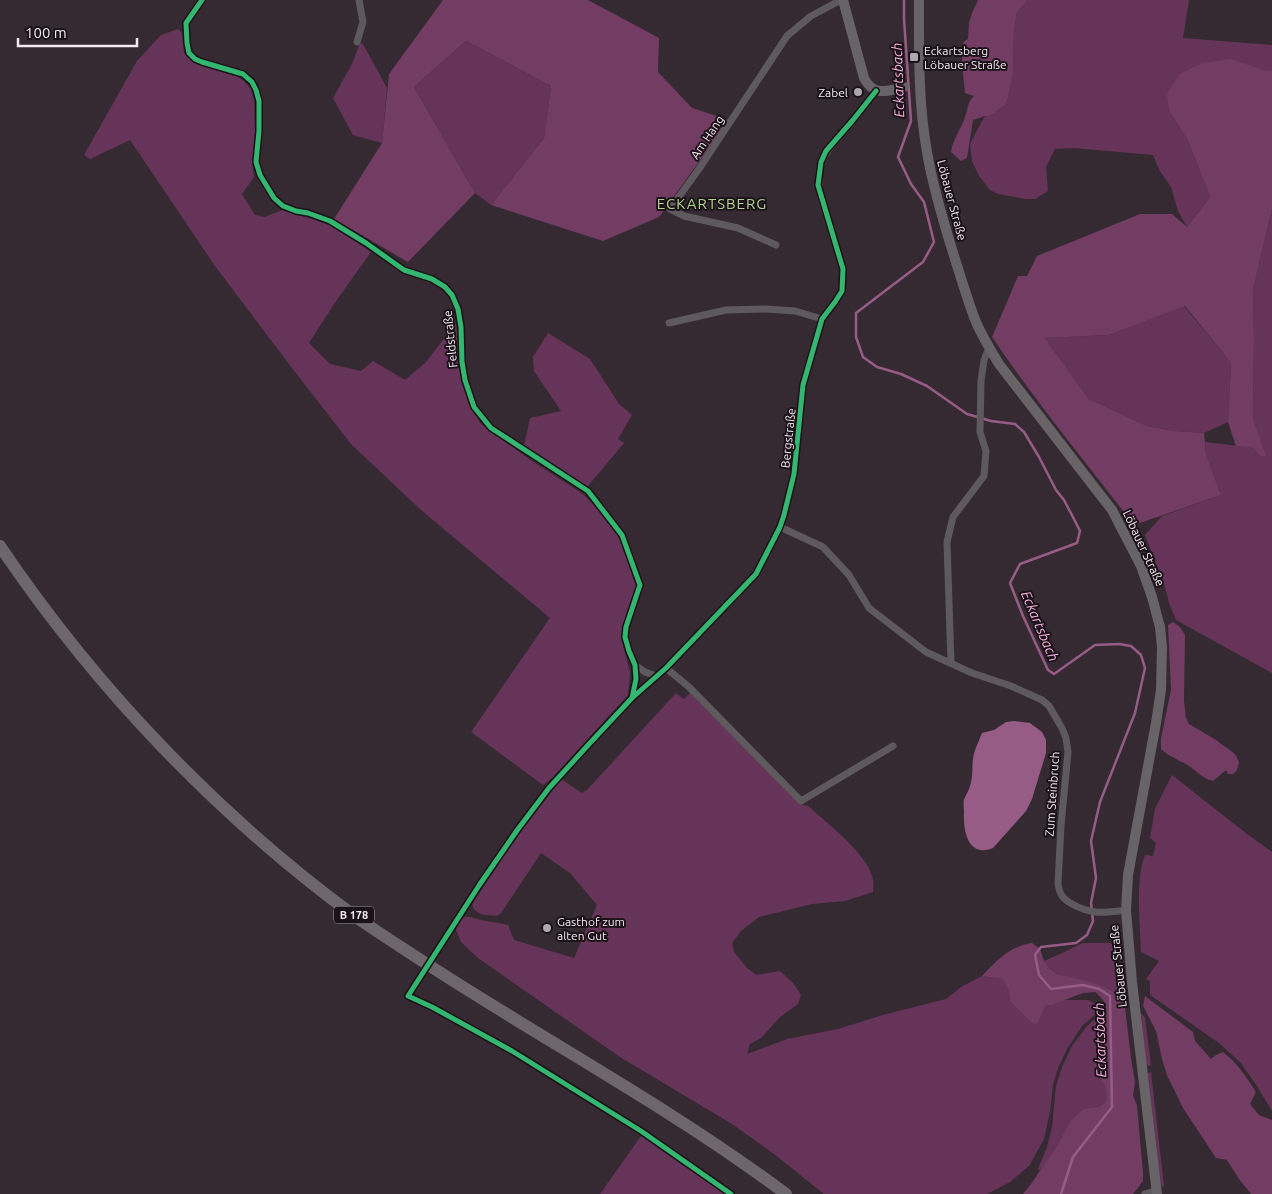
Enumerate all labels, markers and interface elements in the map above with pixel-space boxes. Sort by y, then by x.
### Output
scale bar [18,15,136,47]
text: 100 m [25,24,67,41]
water label: Eckartsbach [889,42,907,118]
place label: Eckartsberg Löbauer Straße [924,44,1007,71]
marker: Eckartsberg Löbauer Straße [908,51,920,63]
place label: Zabel [818,86,848,99]
marker: Zabel [852,86,864,98]
street label: Am Hang [688,113,726,161]
street label: Löbauer Straße [935,158,969,242]
district label: ECKARTSBERG [657,195,767,212]
street label: Feldstraße [441,310,459,368]
street label: Bergstraße [778,407,798,469]
street label: Löbauer Straße [1121,508,1167,588]
water label: Eckartsbach [1018,588,1062,664]
street label: Zum Steinbruch [1043,751,1061,837]
road number: B 178 [334,906,374,924]
place label: Gasthof zum alten Gut [557,915,625,942]
marker: Gasthof zum alten Gut [541,922,553,934]
street label: Löbauer Straße [1107,924,1129,1008]
water label: Eckartsbach [1091,1002,1109,1078]

